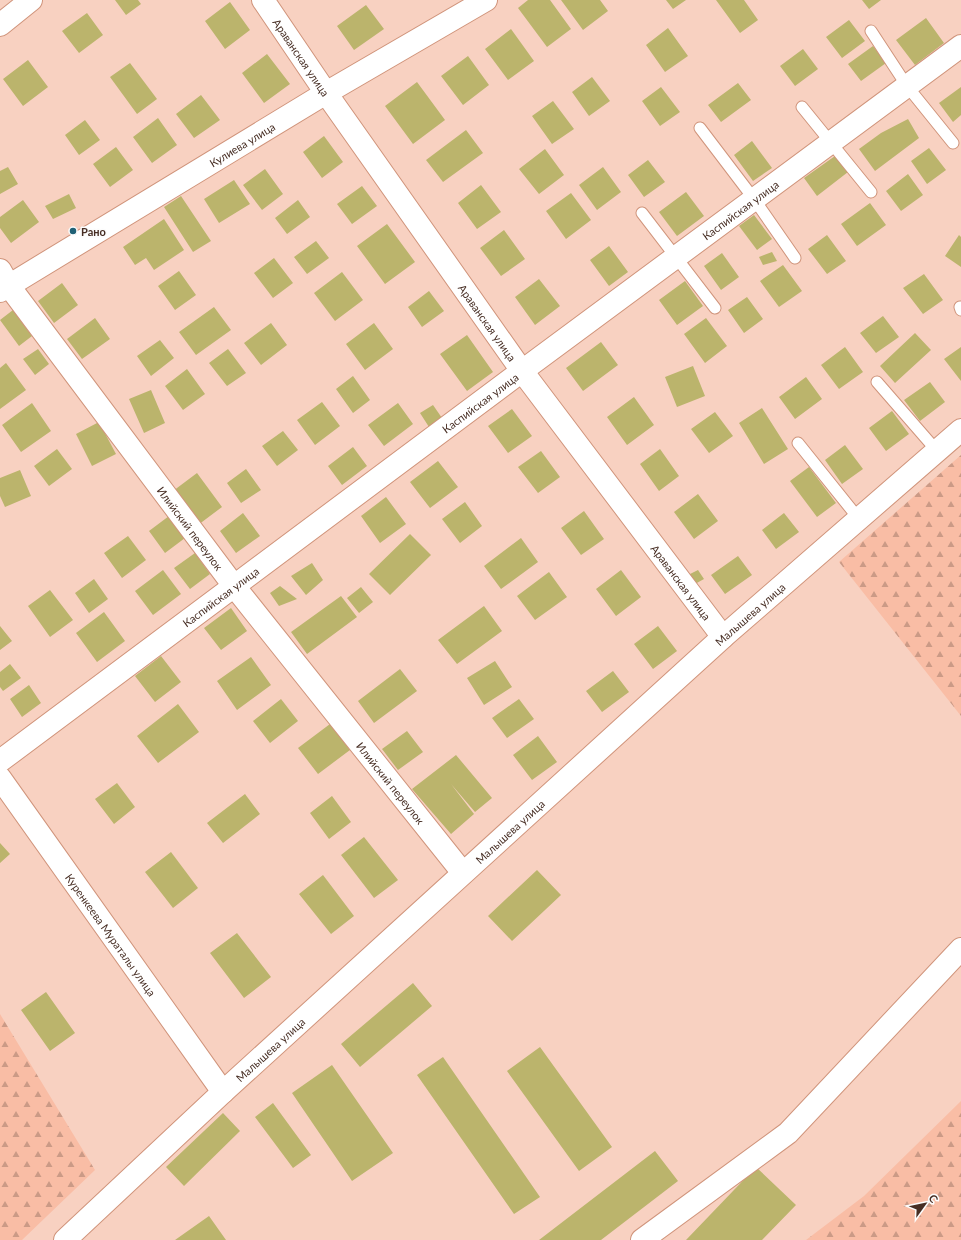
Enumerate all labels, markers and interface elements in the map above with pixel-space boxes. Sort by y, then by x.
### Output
street label: Араванская улица [271,16,333,98]
street label: Кулиева улица [207,119,277,169]
street label: Каспийская улица [699,177,781,242]
place label: Рано [81,225,106,238]
marker: Рано [68,226,78,236]
street label: Араванская улица [456,281,519,363]
street label: Каспийская улица [439,370,520,435]
street label: Илийский переулок [155,484,226,573]
street label: Араванская улица [649,542,714,622]
street label: Каспийская улица [180,564,261,629]
street label: Малышева улица [712,580,787,648]
street label: Илийский переулок [354,739,428,827]
street label: Малышева улица [472,797,547,866]
street label: Куренкеева Мураталы улица [63,871,159,998]
street label: Малышева улица [233,1015,307,1084]
north arrow [905,1184,945,1224]
text: С [926,1192,942,1205]

